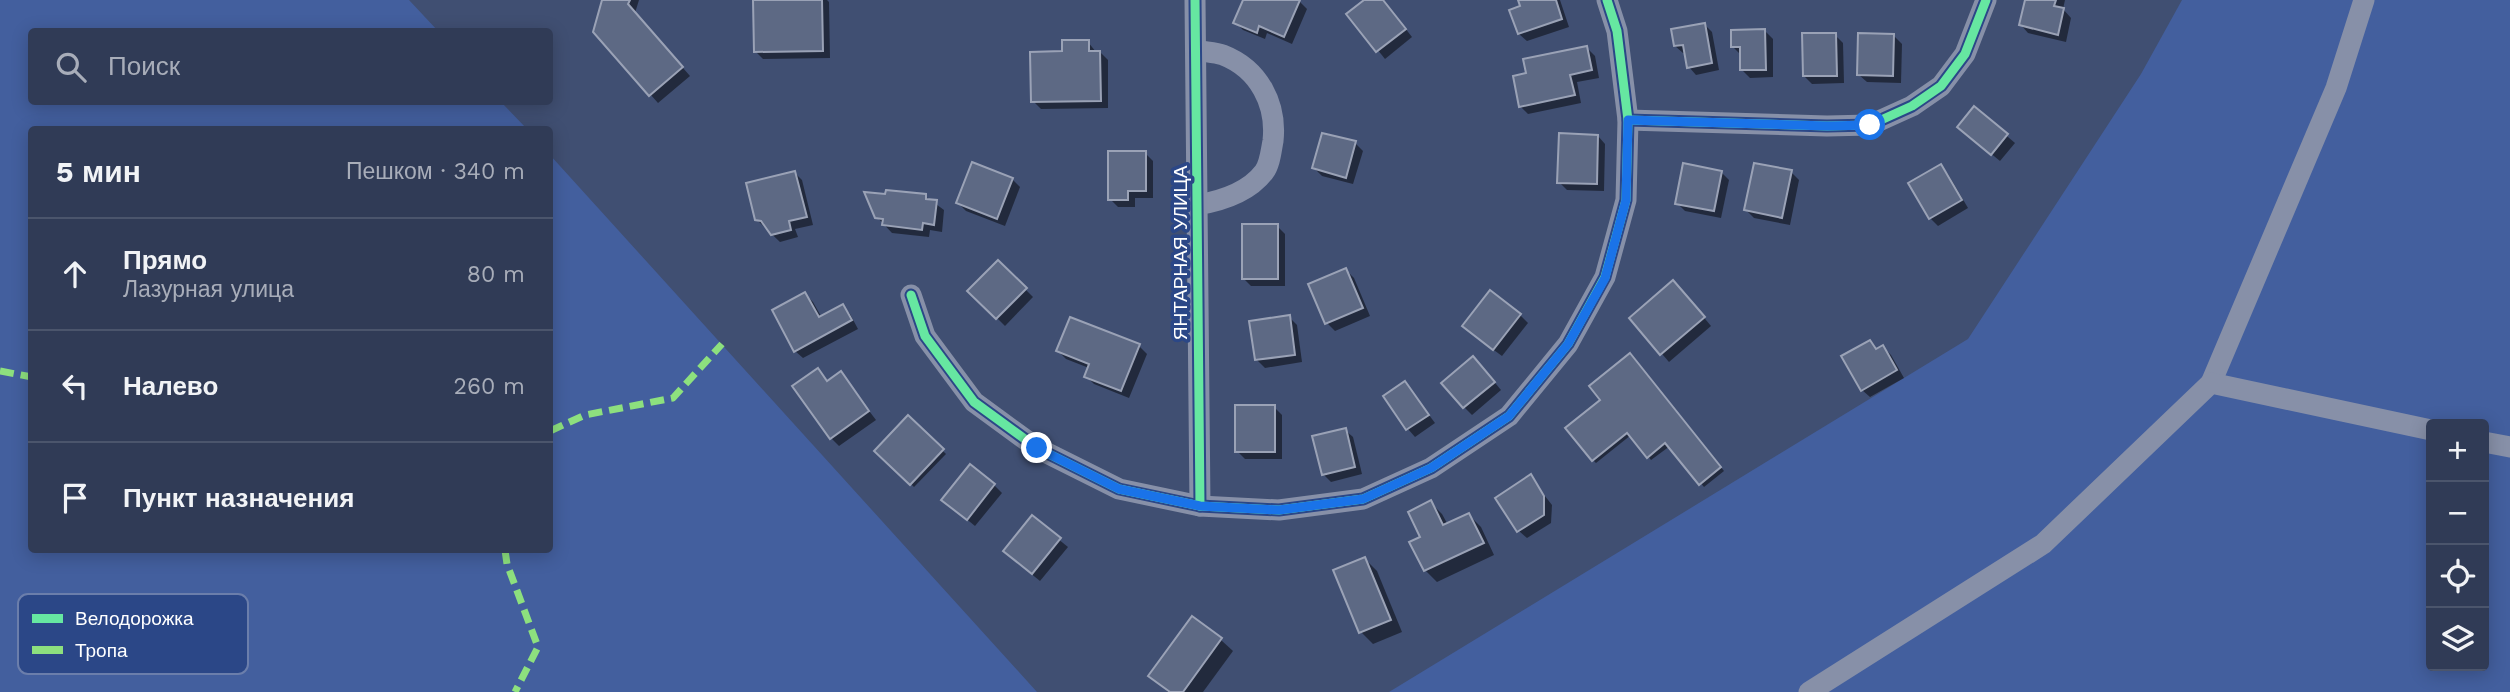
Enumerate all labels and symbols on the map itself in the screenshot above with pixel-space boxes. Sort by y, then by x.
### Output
route start [1854,109,1885,140]
street label: ЯНТАРНАЯ УЛИЦА [1169,165,1192,340]
route end [1021,432,1052,463]
legend [18,594,248,674]
text: Велодорожка [75,607,194,630]
text: Тропа [75,639,128,662]

